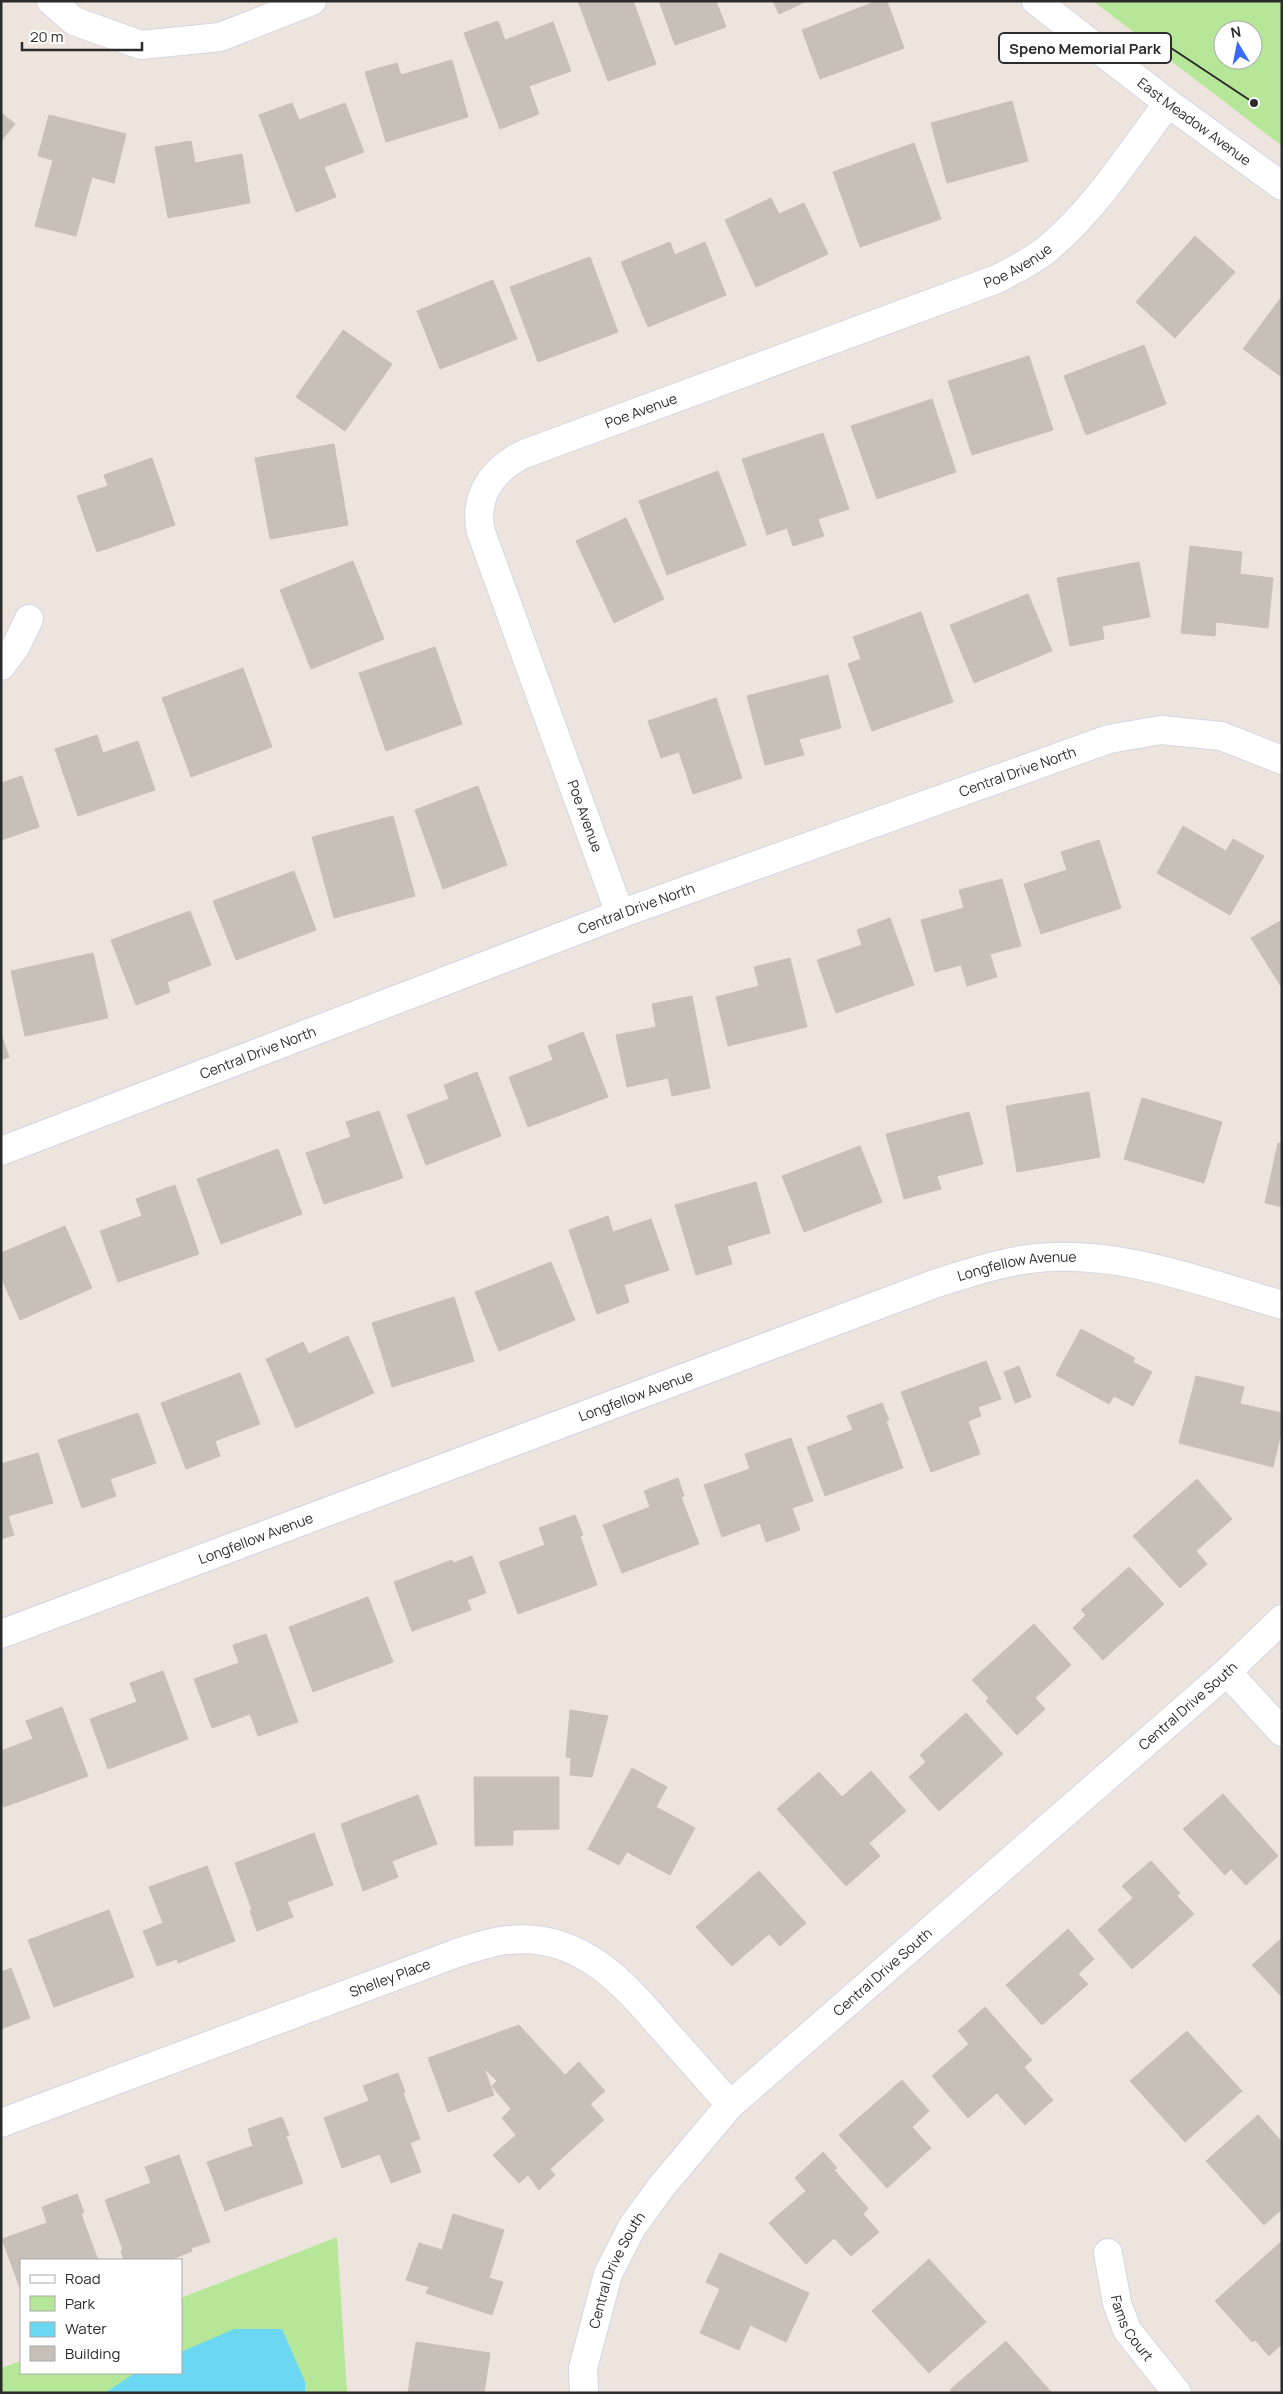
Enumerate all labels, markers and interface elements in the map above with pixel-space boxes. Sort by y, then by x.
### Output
scale bar [22,20,142,52]
north arrow [1213,20,1263,70]
text: N [1229,21,1242,42]
text: 20 m [30,26,63,47]
callout: Speno Memorial Park [999,33,1171,63]
text: Speno Memorial Park [1009,38,1162,59]
street label: East Meadow Avenue [1134,73,1255,170]
street label: Poe Avenue [981,239,1056,292]
street label: Poe Avenue [602,388,680,432]
street label: Central Drive North [956,742,1078,801]
street label: Poe Avenue [564,777,607,855]
street label: Central Drive North [575,878,697,938]
street label: Central Drive North [197,1021,319,1083]
street label: Longfellow Avenue [955,1247,1077,1285]
street label: Longfellow Avenue [576,1365,696,1426]
street label: Longfellow Avenue [195,1508,316,1568]
street label: Central Drive South [1134,1657,1241,1754]
street label: Central Drive South [829,1923,936,2020]
street label: Shelley Place [346,1954,433,2001]
street label: Central Drive South [584,2208,649,2330]
legend [20,2259,182,2374]
text: Road [65,2268,101,2289]
text: Park [65,2293,95,2314]
street label: Fams Court [1107,2294,1158,2365]
text: Water [65,2318,107,2339]
text: Building [65,2343,120,2364]

